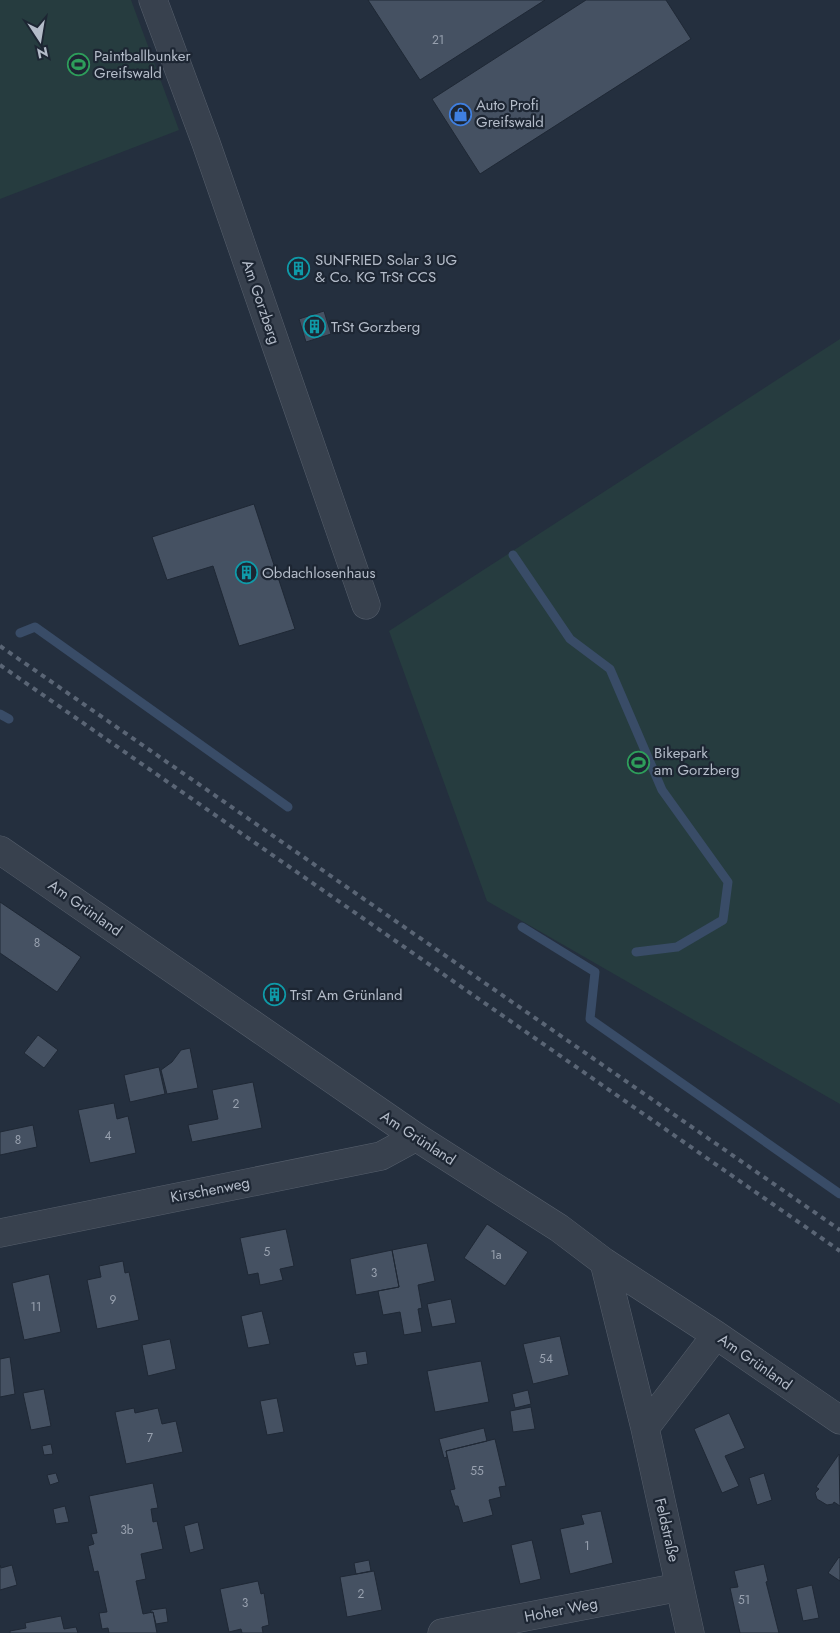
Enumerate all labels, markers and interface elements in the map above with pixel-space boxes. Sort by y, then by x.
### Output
north arrow [15,15,65,65]
house number: 21 [432,31,444,49]
text: N [35,42,50,64]
place label: Paintballbunker Greifswald [94,45,191,84]
sports icon: Paintballbunker Greifswald [66,53,90,77]
place label: Auto Profi Greifswald [476,94,544,133]
shop icon: Auto Profi Greifswald [448,102,472,126]
place label: SUNFRIED Solar 3 UG & Co. KG TrSt CCS [315,249,457,288]
street label: Am Gorzberg [236,257,286,347]
building icon: SUNFRIED Solar 3 UG & Co. KG TrSt CCS [287,257,311,281]
building icon: TrSt Gorzberg [303,315,327,339]
place label: TrSt Gorzberg [331,316,420,338]
building icon: Obdachlosenhaus [234,561,258,585]
place label: Obdachlosenhaus [262,562,376,584]
place label: Bikepark am Gorzberg [654,742,739,781]
sports icon: Bikepark am Gorzberg [626,750,650,774]
street label: Am Grünland [44,874,126,942]
house number: 8 [34,934,40,952]
building icon: TrsT Am Grünland [262,983,286,1007]
place label: TrsT Am Grünland [290,984,403,1006]
house number: 2 [233,1095,240,1113]
street label: Am Grünland [376,1105,460,1171]
house number: 4 [105,1127,112,1145]
house number: 8 [15,1131,21,1149]
street label: Kirschenweg [168,1172,252,1208]
house number: 5 [264,1243,271,1261]
house number: 1a [490,1246,502,1264]
house number: 3 [371,1264,378,1282]
house number: 9 [110,1291,117,1309]
house number: 11 [31,1298,41,1316]
street label: Am Grünland [714,1328,796,1396]
house number: 54 [539,1350,553,1368]
house number: 7 [147,1429,154,1447]
house number: 55 [470,1462,484,1480]
street label: Feldstraße [649,1496,685,1564]
house number: 3b [120,1521,134,1539]
house number: 1 [584,1537,590,1555]
house number: 2 [358,1585,365,1603]
house number: 51 [738,1591,750,1609]
street label: Hoher Weg [523,1592,599,1628]
house number: 3 [242,1594,249,1612]

